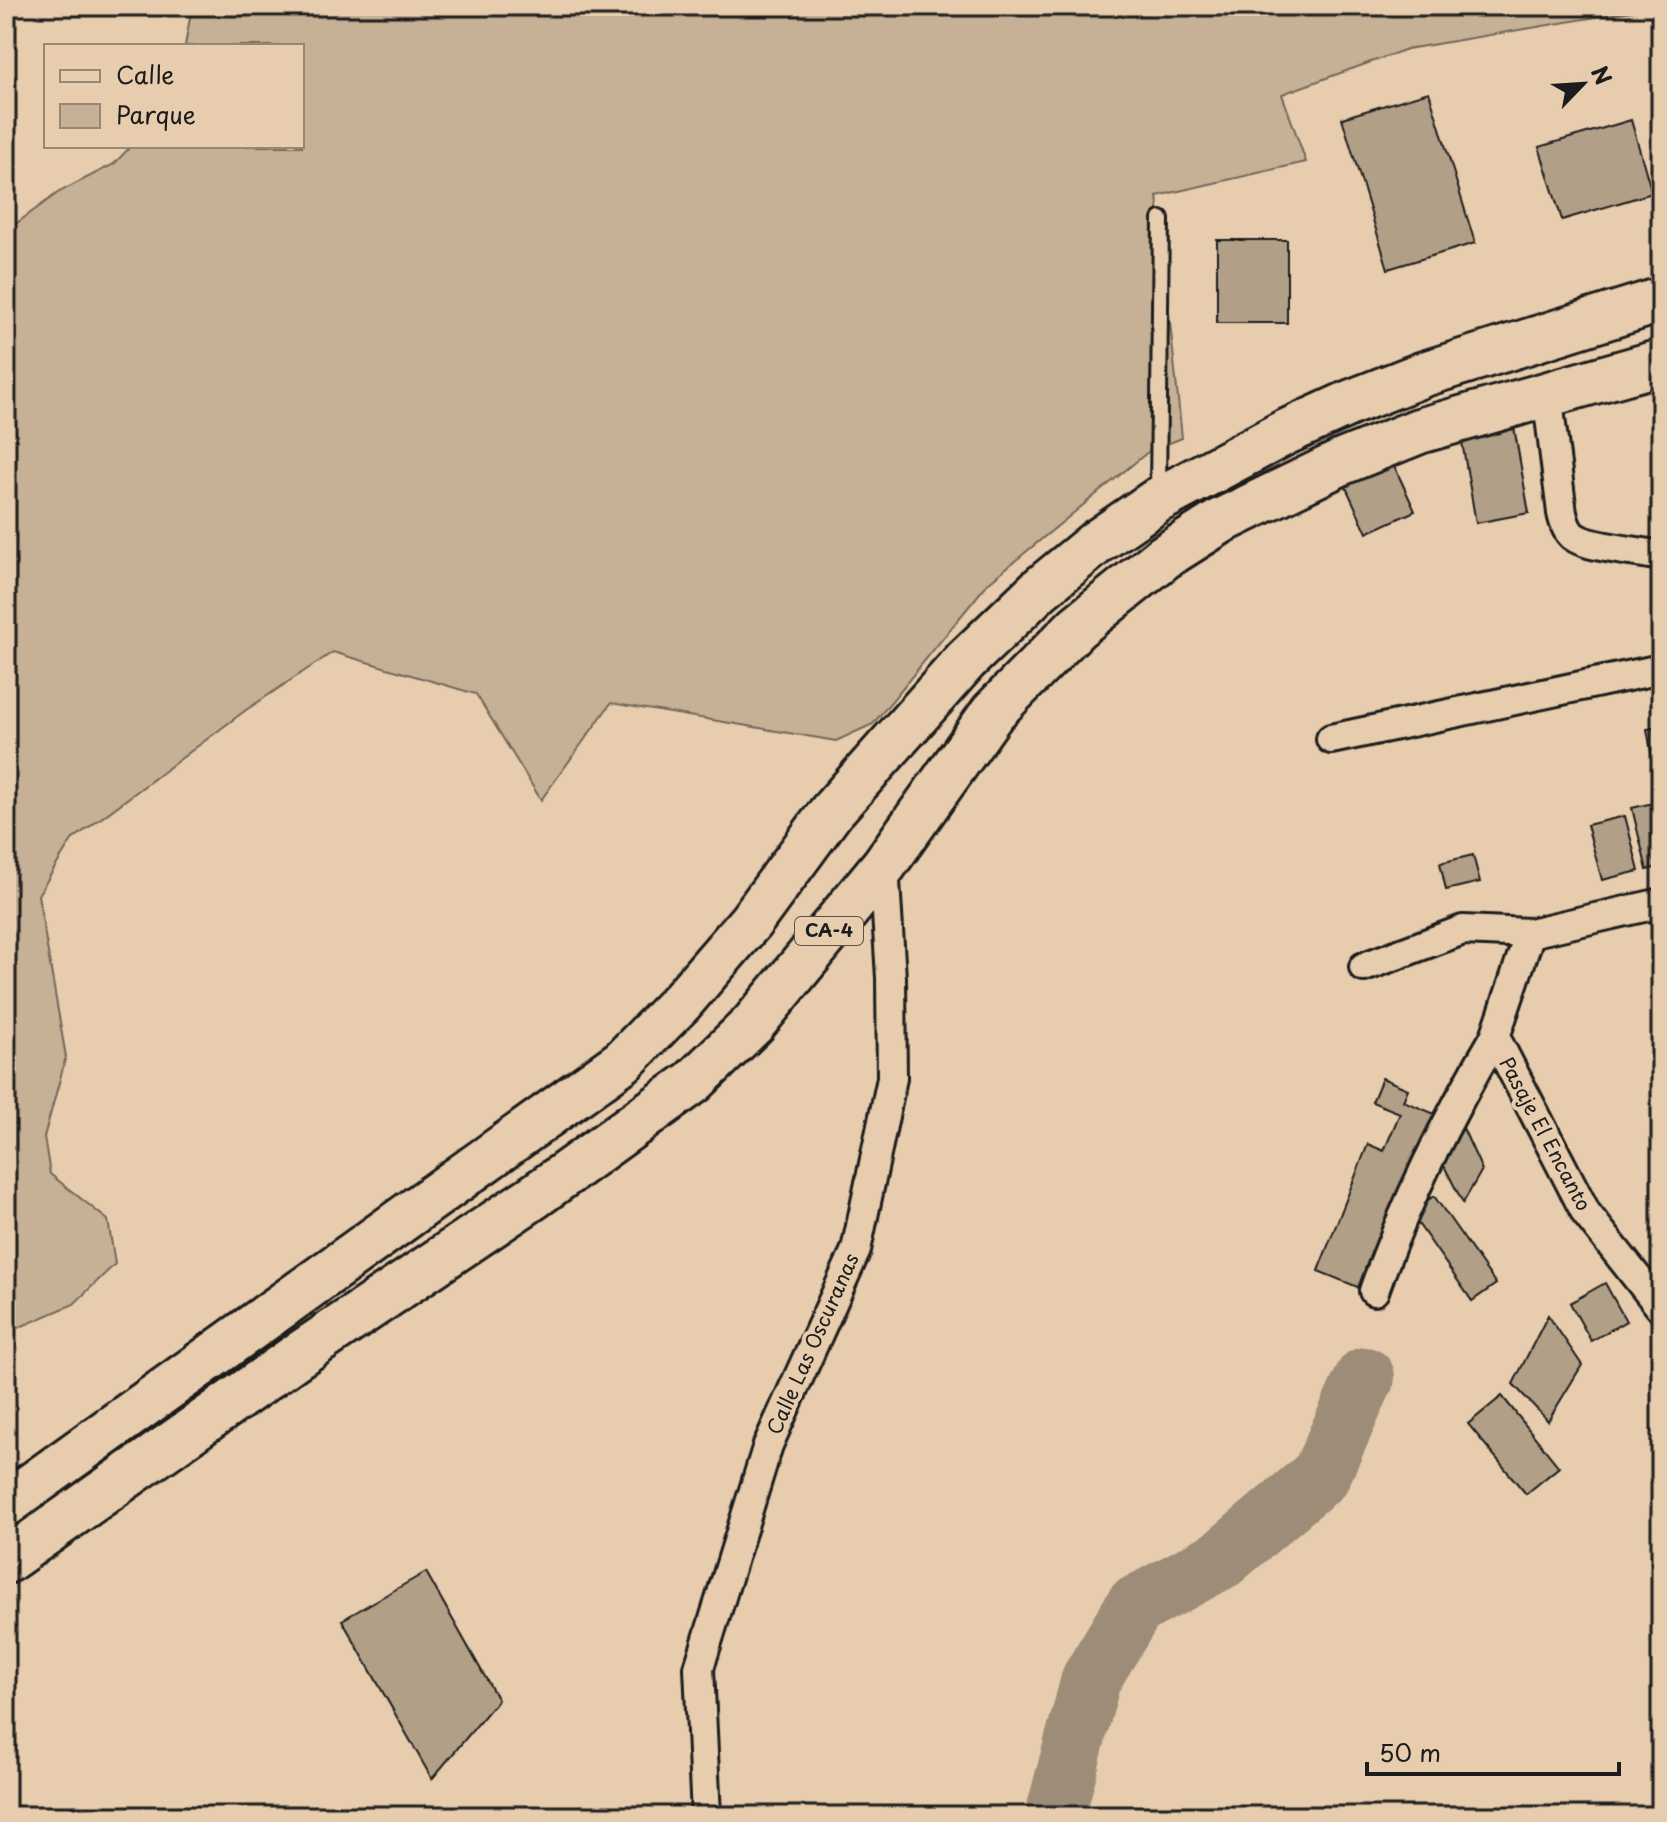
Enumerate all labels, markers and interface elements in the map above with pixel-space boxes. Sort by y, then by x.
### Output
legend [44,44,304,148]
north arrow [1543,44,1623,124]
text: Calle [116,56,174,92]
text: N [1584,60,1621,90]
text: Parque [116,96,196,132]
road number: CA-4 [795,917,863,945]
street label: Pasaje El Encanto [1493,1051,1599,1216]
street label: Calle Las Oscuranas [759,1248,866,1439]
scale bar [1367,1726,1619,1776]
text: 50 m [1379,1734,1441,1770]

